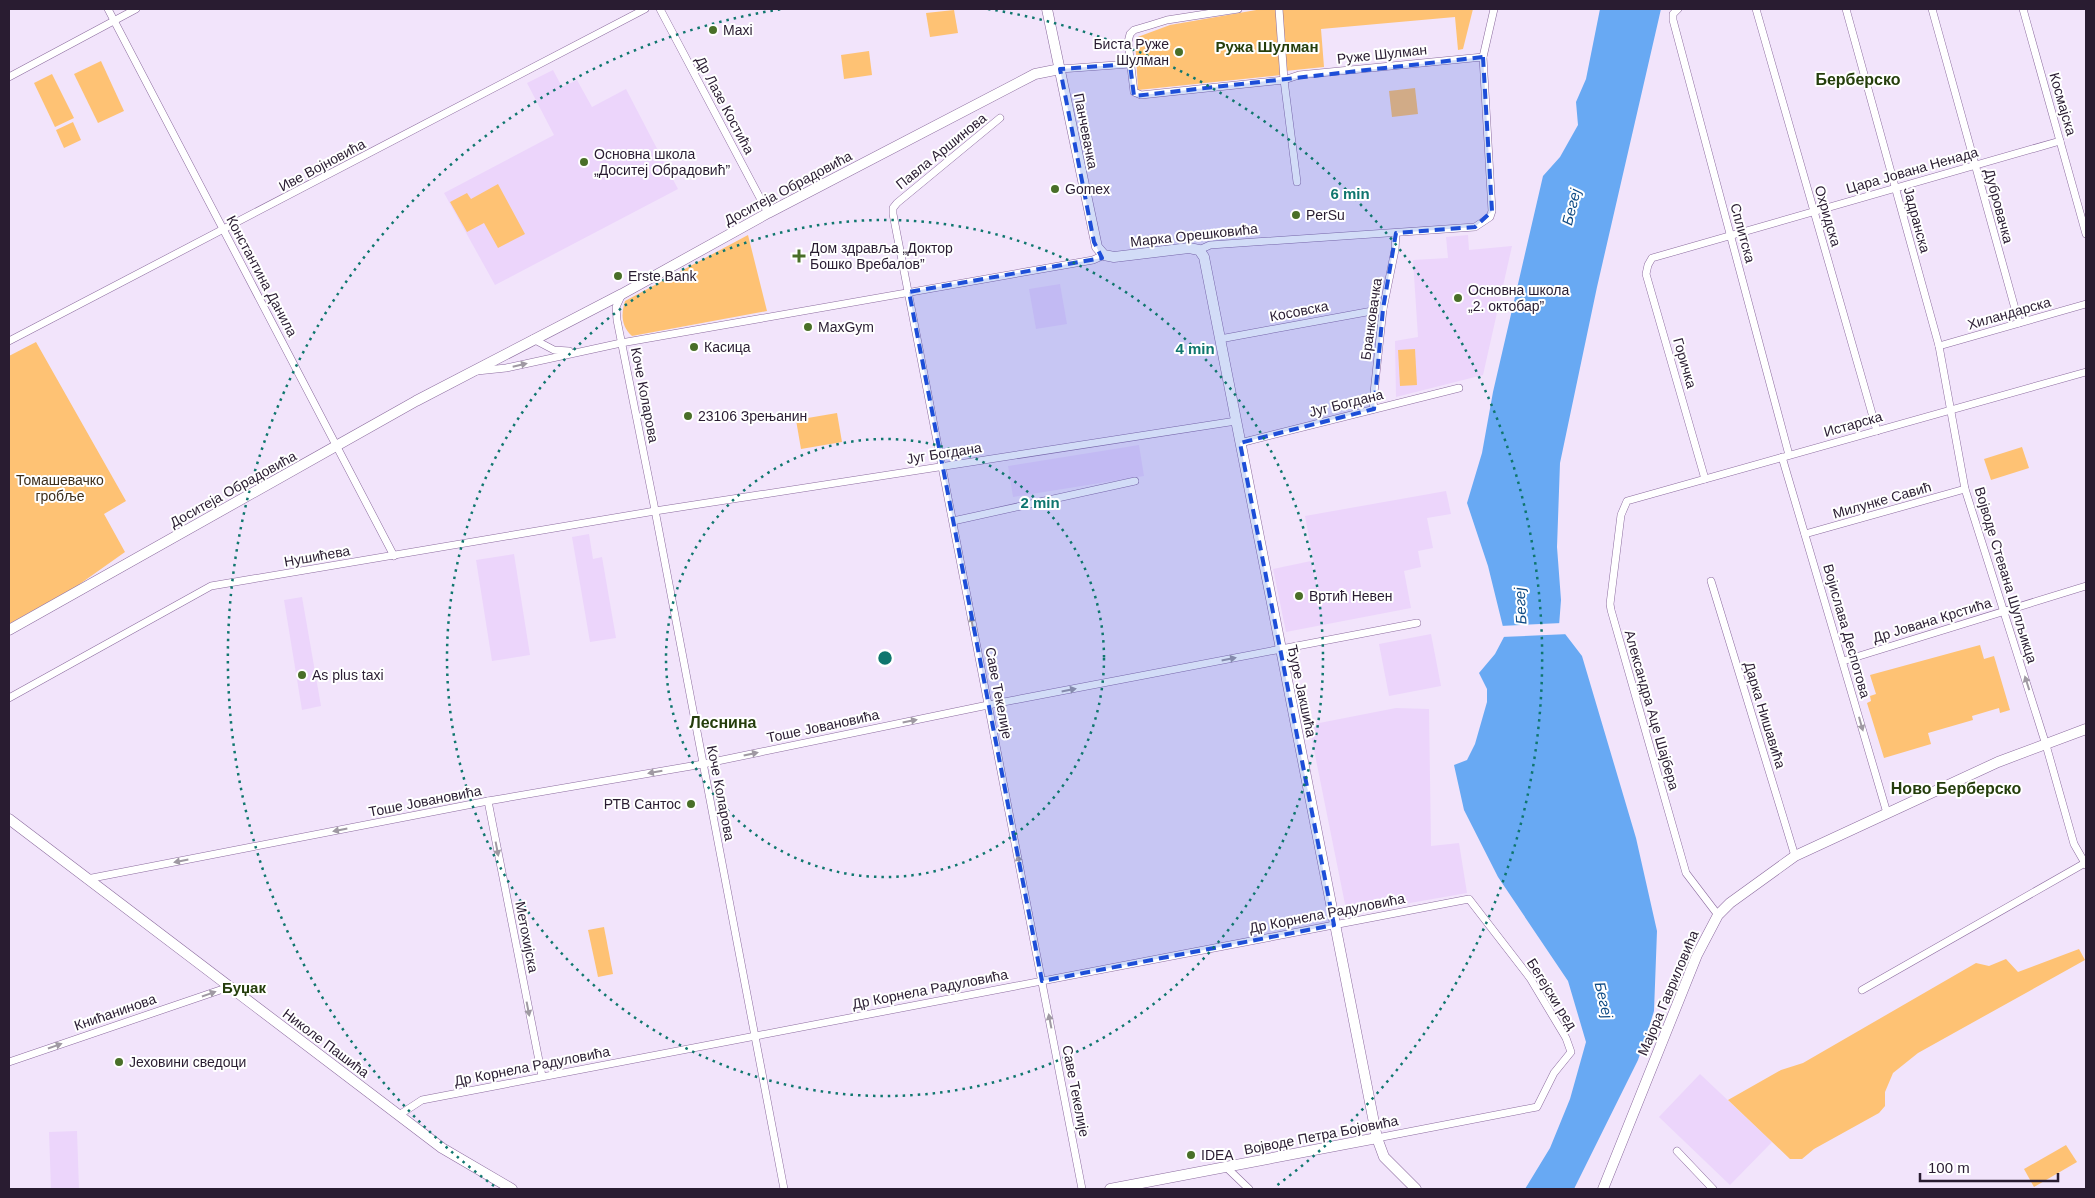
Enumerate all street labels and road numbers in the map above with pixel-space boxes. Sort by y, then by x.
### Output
street label: Руже Шулман [1336,41,1428,67]
street label: Др Лазе Костића [692,53,758,157]
street label: Космајска [2046,71,2080,137]
street label: Панчевачка [1071,92,1101,170]
street label: Павла Аршинова [893,110,990,192]
street label: Иве Војновића [276,135,368,195]
street label: Цара Јована Ненада [1844,143,1980,197]
street label: Доситеја Обрадовића [721,147,855,228]
street label: Дубровачка [1981,167,2017,245]
street label: Охридска [1812,184,1844,249]
street label: Јадранска [1901,185,1934,255]
street label: Сплитска [1727,201,1759,265]
street label: Константина Данила [223,213,301,339]
street label: Марка Орешковића [1129,220,1259,250]
street label: Бранковачка [1357,277,1385,361]
street label: Хиландарска [1966,293,2053,333]
street label: Косовска [1268,297,1330,325]
street label: Горичка [1670,336,1700,390]
street label: Коче Коларова [628,346,662,444]
street label: Југ Богдана [1307,386,1385,420]
street label: Истарска [1822,408,1884,440]
street label: Југ Богдана [905,439,983,467]
street label: Доситеја Обрадовића [167,447,299,531]
street label: Милунке Савић [1831,478,1933,522]
street label: Војводе Стевана Шупљикца [1972,485,2041,665]
street label: Нушићева [283,542,351,570]
street label: Војислава Деспотова [1820,562,1874,700]
street label: Др Јована Крстића [1871,594,1993,646]
street label: Александра Аце Шајбера [1621,628,1683,792]
street label: Ђуре Јакшића [1284,643,1320,739]
street label: Саве Текелије [982,646,1016,740]
street label: Дарка Нишавића [1741,660,1789,771]
street label: Тоше Јовановића [765,706,881,746]
street label: Коче Коларова [704,744,738,842]
street label: Тоше Јовановића [367,782,483,820]
street label: Др Корнела Радуловића [1248,890,1406,936]
street label: Метохијска [512,900,542,974]
street label: Мајора Гавриловића [1634,928,1702,1058]
street label: Бегејски ред [1524,955,1580,1033]
street label: Др Корнела Радуловића [851,966,1009,1012]
street label: Книћанинова [72,990,158,1033]
street label: Николе Пашића [280,1005,373,1081]
street label: Др Корнела Радуловића [453,1043,611,1089]
street label: Саве Текелије [1059,1044,1093,1138]
street label: Војводе Петра Бојовића [1243,1112,1400,1158]

